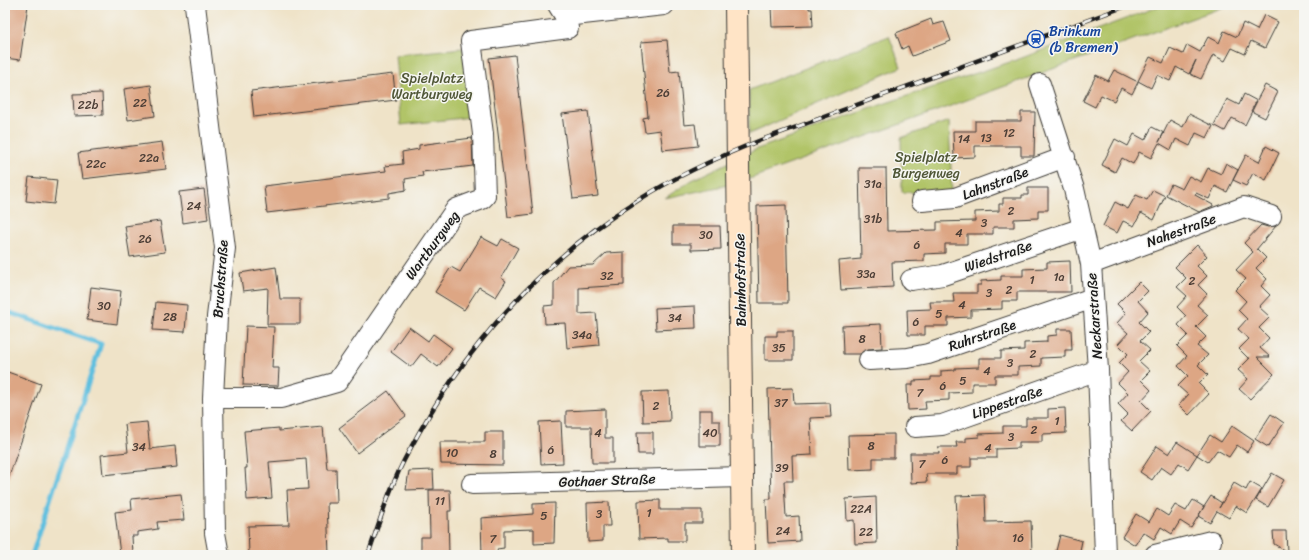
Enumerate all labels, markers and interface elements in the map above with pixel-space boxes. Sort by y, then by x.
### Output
place label: Brinkum (b Bremen) [1049,19,1119,60]
station icon: Brinkum (b Bremen) [1026,29,1046,49]
park label: Spielplatz Wartburgweg [392,66,472,107]
house number: 26 [656,82,670,104]
house number: 22 [133,92,147,114]
house number: 22b [78,94,99,116]
house number: 12 [1003,122,1015,144]
house number: 13 [980,127,992,149]
house number: 14 [958,128,971,150]
park label: Spielplatz Burgenweg [892,145,960,186]
house number: 22a [139,147,159,169]
house number: 22c [86,153,106,175]
street label: Lahnstraße [958,159,1032,208]
house number: 31a [864,173,882,195]
house number: 24 [187,195,202,217]
house number: 2 [1008,200,1015,222]
street label: Wartburgweg [398,205,466,285]
street label: Nahestraße [1143,206,1220,255]
house number: 31b [864,208,883,230]
house number: 3 [981,212,988,234]
house number: 4 [955,222,963,244]
house number: 30 [699,224,713,246]
house number: 26 [138,228,152,250]
street label: Bahnhofstraße [727,233,754,327]
street label: Wiedstraße [961,233,1036,280]
house number: 6 [914,234,921,256]
street label: Bruchstraße [205,239,236,319]
house number: 33a [856,263,876,285]
house number: 32 [600,265,614,287]
house number: 1a [1053,266,1065,288]
house number: 1 [1029,269,1035,291]
house number: 2 [1189,270,1196,292]
street label: Neckarstraße [1079,272,1110,360]
house number: 2 [1006,279,1013,301]
house number: 3 [986,282,993,304]
house number: 4 [958,294,966,316]
house number: 30 [97,295,111,317]
house number: 5 [935,303,943,325]
house number: 28 [163,306,177,328]
house number: 34 [668,307,683,329]
house number: 6 [913,311,920,333]
street label: Ruhrstraße [945,312,1020,359]
house number: 34a [572,324,592,346]
house number: 8 [858,328,866,350]
house number: 35 [772,337,786,359]
house number: 2 [1030,343,1037,365]
house number: 3 [1007,352,1014,374]
house number: 4 [983,360,991,382]
house number: 5 [959,370,967,392]
house number: 6 [940,375,947,397]
street label: Lippestraße [968,379,1046,426]
house number: 7 [917,382,925,404]
house number: 37 [774,392,789,414]
house number: 2 [653,395,660,417]
house number: 1 [1054,410,1060,432]
house number: 2 [1031,419,1038,441]
house number: 4 [594,422,602,444]
house number: 40 [702,422,718,444]
house number: 3 [1008,426,1015,448]
house number: 8 [867,435,875,457]
house number: 34 [132,436,147,458]
house number: 4 [984,437,992,459]
house number: 6 [548,439,555,461]
house number: 10 [446,442,459,464]
house number: 8 [489,443,497,465]
house number: 6 [942,449,949,471]
house number: 7 [919,453,927,475]
house number: 39 [775,457,789,479]
street label: Gothaer Straße [558,466,656,495]
house number: 11 [435,490,445,512]
house number: 22A [850,498,872,520]
house number: 1 [646,502,652,524]
house number: 3 [596,503,603,525]
house number: 5 [540,505,548,527]
house number: 24 [776,520,791,542]
house number: 22 [859,521,873,543]
house number: 16 [1012,527,1024,549]
house number: 7 [490,528,498,550]

